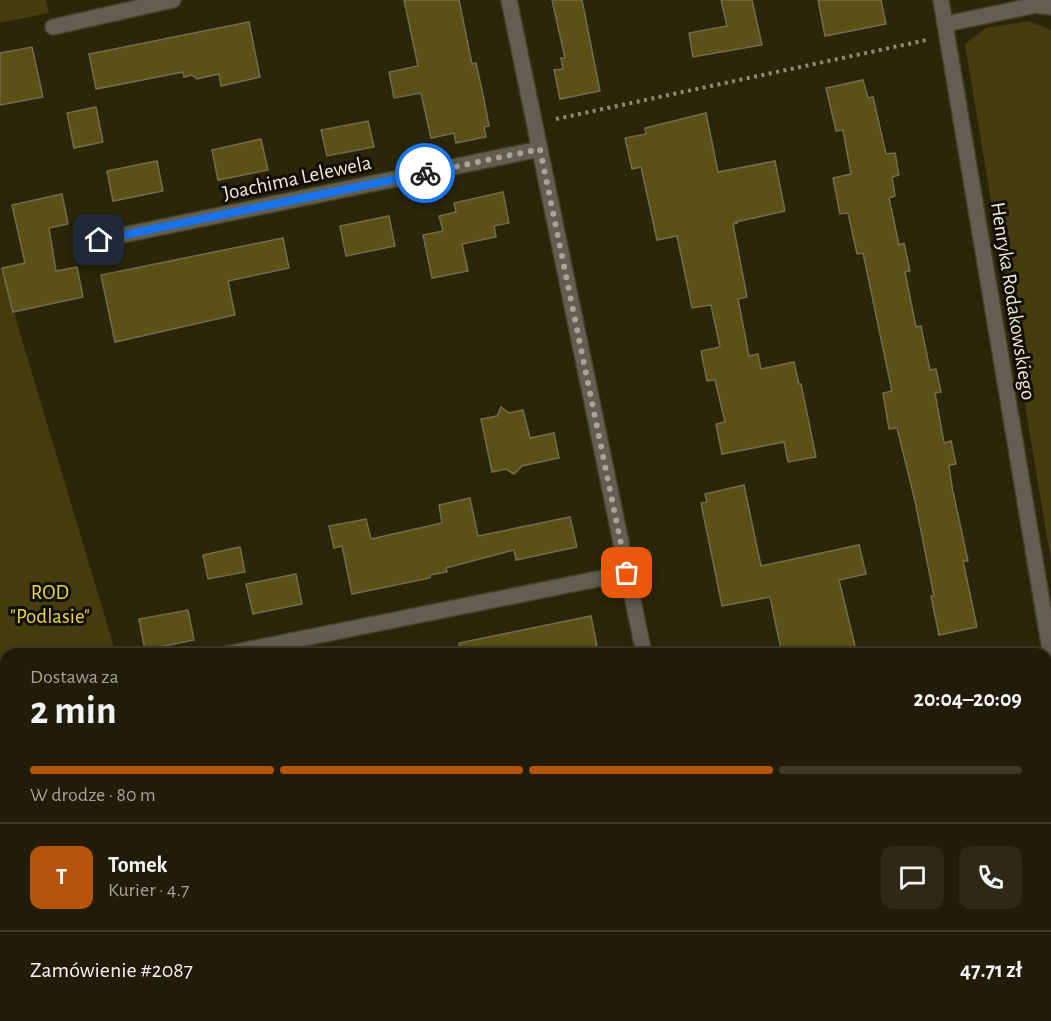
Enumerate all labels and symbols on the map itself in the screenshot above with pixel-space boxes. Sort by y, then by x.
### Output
courier [395,143,455,203]
street label: Joachima Lelewela [221,152,374,204]
street label: Henryka Rodakowskiego [987,200,1039,402]
pin [73,214,124,265]
pin [601,547,652,598]
park label: ROD "Podlasie" [10,582,90,627]

